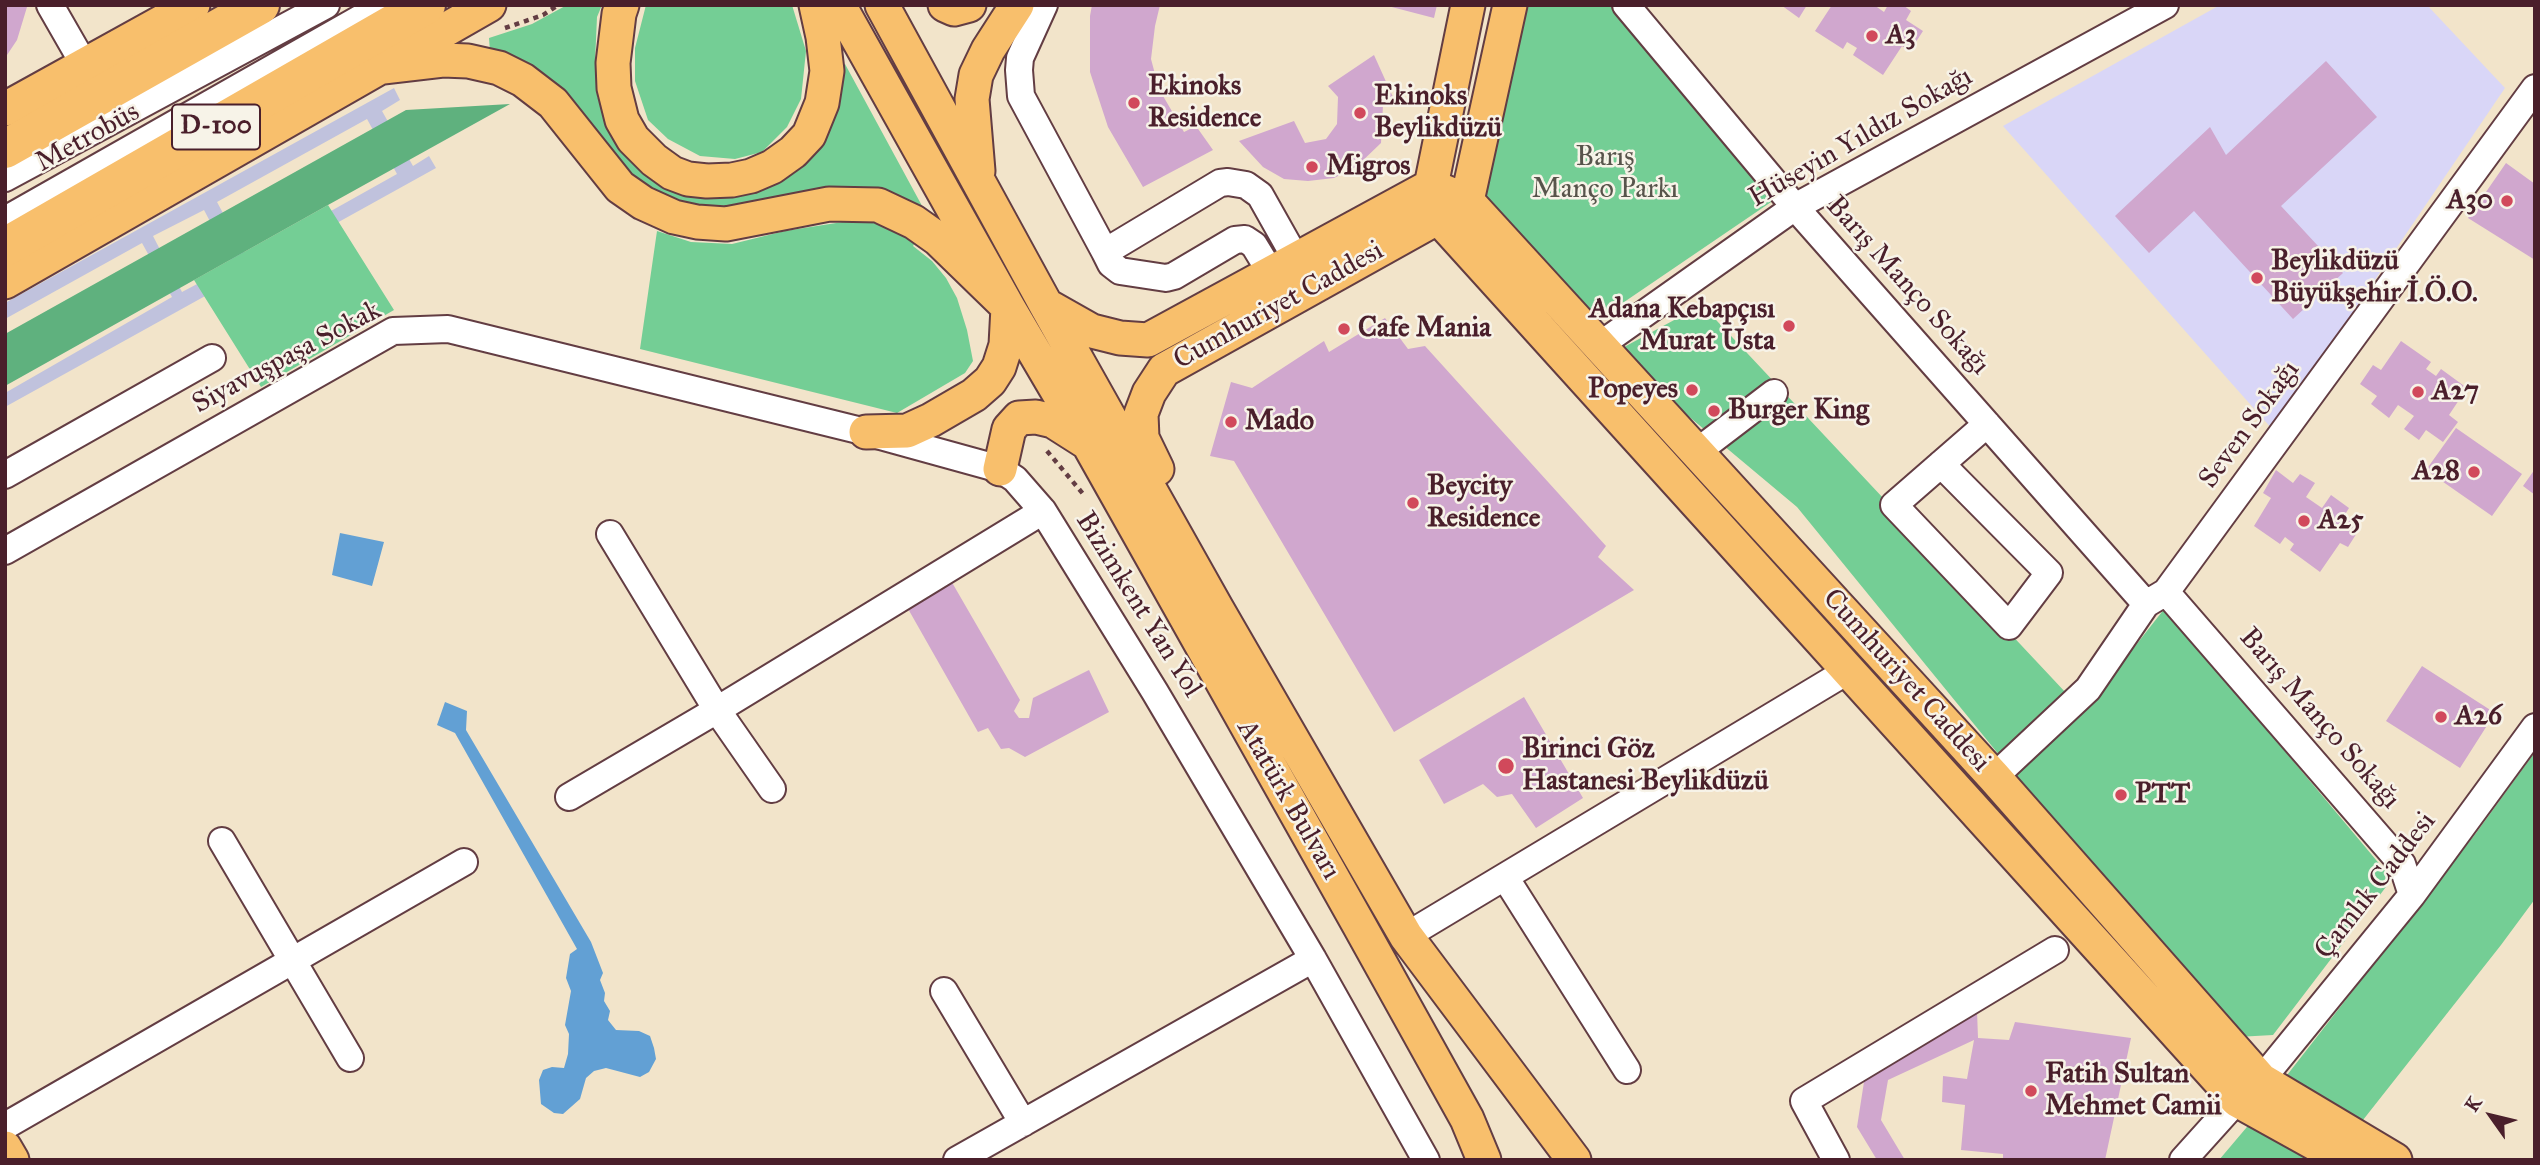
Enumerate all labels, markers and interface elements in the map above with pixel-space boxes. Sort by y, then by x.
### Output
place label: A3 [1886,19,1916,53]
marker: A3 [1864,28,1880,44]
street label: Hüseyin Yıldız Sokağı [1743,60,1979,216]
place label: Ekinoks Residence [1148,70,1261,136]
place label: Ekinoks Beylikdüzü [1374,80,1502,146]
marker: Ekinoks Residence [1126,95,1142,111]
street label: Metrobüs [30,96,146,180]
road number: D-100 [172,104,260,150]
marker: Ekinoks Beylikdüzü [1352,105,1368,121]
park label: Barış Manço Parkı [1532,141,1678,207]
place label: Migros [1326,150,1411,184]
marker: Migros [1304,159,1320,175]
place label: A30 [2447,184,2493,218]
street label: Barış Manço Sokağı [1818,190,1996,382]
marker: A30 [2499,193,2515,209]
street label: Cumhuriyet Caddesi [1168,234,1390,378]
place label: Beylikdüzü Büyükşehir İ.Ö.O. [2271,245,2478,311]
marker: Beylikdüzü Büyükşehir İ.Ö.O. [2249,270,2265,286]
place label: Adana Kebapçısı Murat Usta [1589,293,1775,359]
street label: Siyavuşpaşa Sokak [187,294,387,422]
place label: Cafe Mania [1358,312,1491,346]
marker: Adana Kebapçısı Murat Usta [1781,318,1797,334]
marker: Cafe Mania [1336,321,1352,337]
street label: Seven Sokağı [2192,355,2308,495]
place label: Popeyes [1588,373,1678,407]
place label: A27 [2432,375,2479,409]
marker: Popeyes [1684,382,1700,398]
marker: A27 [2410,384,2426,400]
place label: Burger King [1728,394,1869,428]
marker: Burger King [1706,403,1722,419]
place label: Mado [1245,405,1314,439]
marker: Mado [1223,414,1239,430]
place label: A28 [2412,455,2460,489]
marker: A28 [2466,464,2482,480]
place label: Beycity Residence [1427,470,1540,536]
marker: Beycity Residence [1405,495,1421,511]
place label: A25 [2318,504,2363,538]
street label: Bizimkent Yan Yol [1067,506,1209,704]
marker: A25 [2296,513,2312,529]
street label: Cumhuriyet Caddesi [1815,583,1997,779]
street label: Barış Manço Sokağı [2231,622,2407,816]
place label: A26 [2455,700,2502,734]
marker: A26 [2433,709,2449,725]
street label: Atatürk Bulvarı [1229,714,1347,886]
place label: Birinci Göz Hastanesi Beylikdüzü [1522,733,1769,799]
marker: Birinci Göz Hastanesi Beylikdüzü [1496,756,1516,776]
place label: PTT [2135,778,2190,812]
marker: PTT [2113,787,2129,803]
street label: Çamlık Caddesi [2308,806,2444,966]
place label: Fatih Sultan Mehmet Camii [2045,1058,2222,1124]
north arrow [2456,1081,2526,1151]
marker: Fatih Sultan Mehmet Camii [2023,1083,2039,1099]
text: K [2460,1092,2486,1116]

